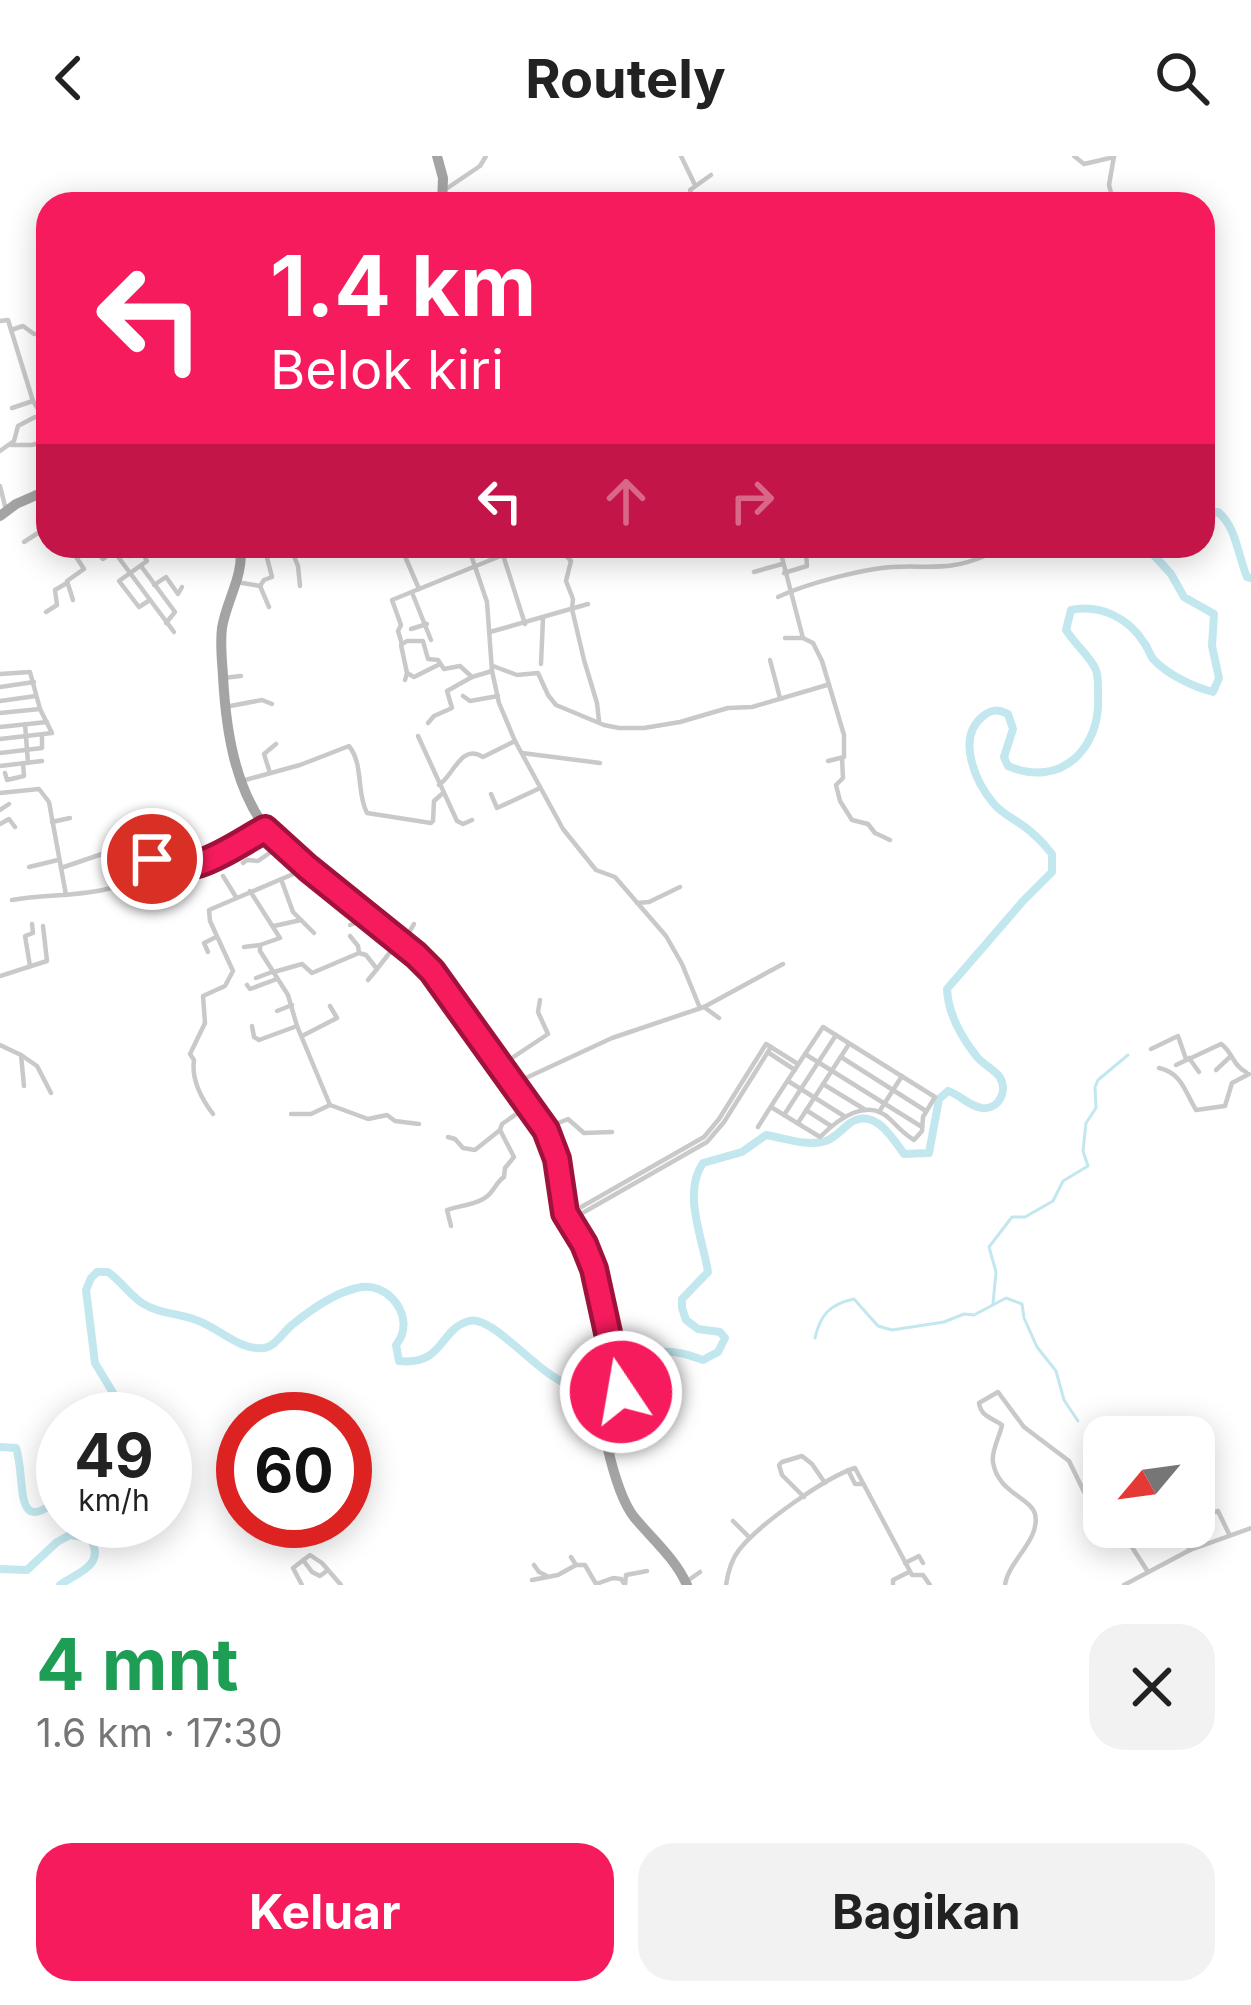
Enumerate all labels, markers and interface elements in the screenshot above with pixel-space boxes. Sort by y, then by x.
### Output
icon: back [36,45,102,111]
icon: search [1149,45,1215,111]
text: Routely [525,46,726,111]
text: 1.4 km [270,235,536,336]
icon: left [72,240,228,396]
text: Belok kiri [270,337,504,402]
icon: left [467,468,533,534]
icon: ahead [593,468,659,534]
icon: right [719,468,785,534]
pin [101,808,203,910]
icon: arrive [119,826,185,892]
position arrow [558,1329,684,1455]
speed limit sign: 60 [216,1392,372,1548]
north arrow [1083,1416,1215,1548]
map controls [1083,1416,1215,1548]
text: 49 [74,1419,154,1491]
text: km/h [78,1482,150,1518]
text: 4 mnt [36,1620,239,1707]
button: close [1089,1624,1215,1750]
text: 1.6 km · 17:30 [36,1709,283,1756]
button: Keluar [36,1843,614,1981]
button: Bagikan [638,1843,1215,1981]

